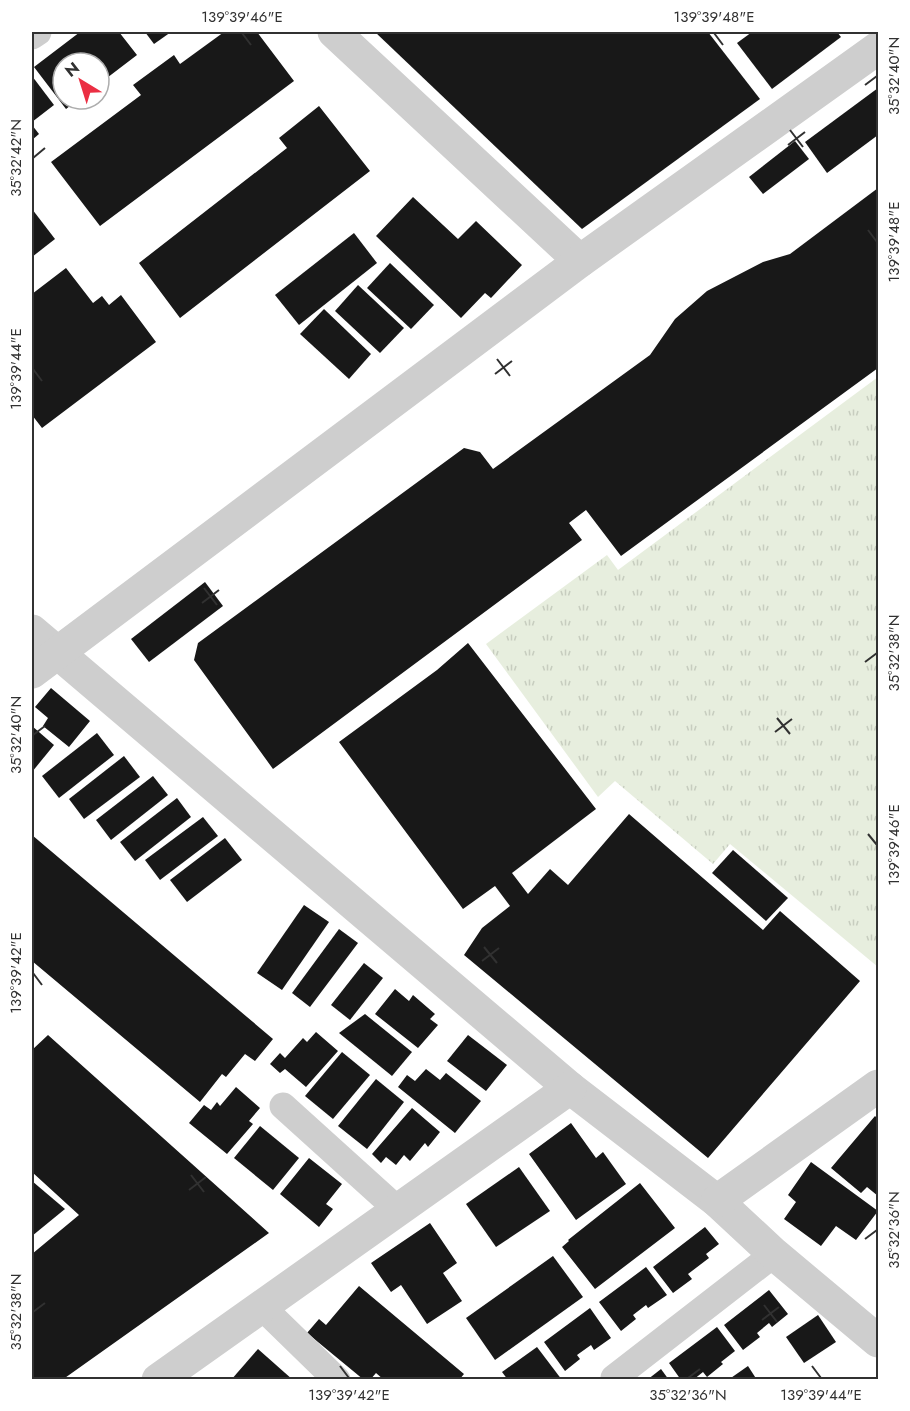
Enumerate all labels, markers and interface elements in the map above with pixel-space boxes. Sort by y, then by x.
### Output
text: 139°39'46"E [201,6,283,28]
text: 139°39'48"E [673,6,755,28]
text: 35°32'40"N [883,37,905,115]
north arrow [51,51,111,111]
text: N [60,57,84,83]
text: 35°32'42"N [5,119,27,197]
text: 139°39'48"E [883,201,905,283]
text: 139°39'44"E [5,328,27,410]
text: 35°32'38"N [883,615,905,691]
text: 35°32'40"N [5,696,27,774]
text: 139°39'46"E [883,804,905,886]
text: 139°39'42"E [5,932,27,1014]
text: 35°32'36"N [883,1191,905,1269]
text: 35°32'38"N [5,1274,27,1350]
text: 139°39'42"E [308,1384,390,1406]
text: 35°32'36"N [649,1384,727,1406]
text: 139°39'44"E [780,1384,862,1406]

